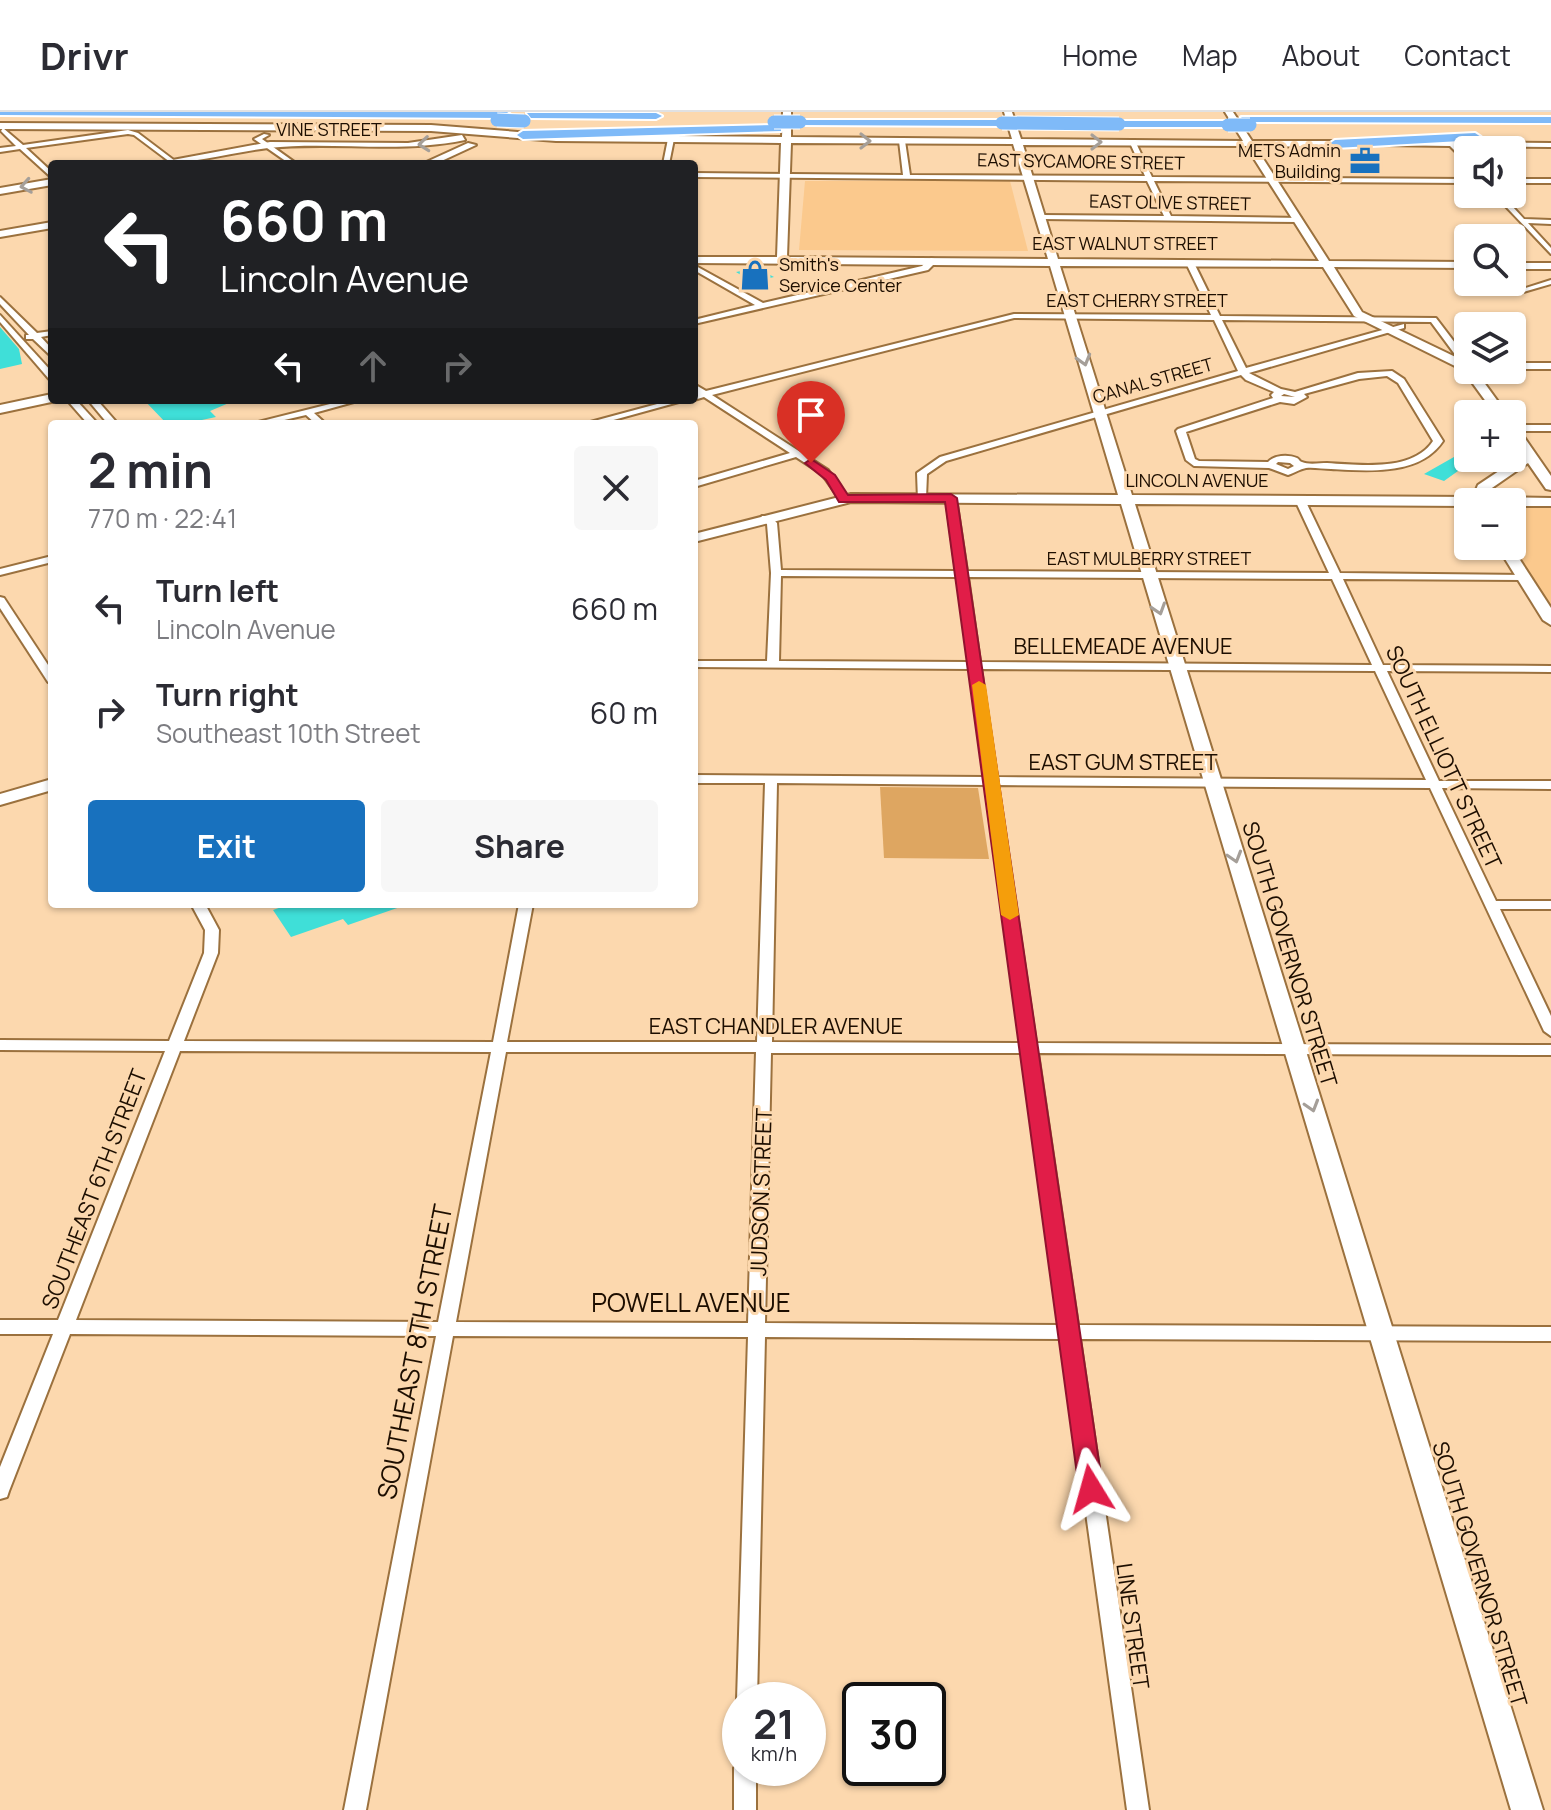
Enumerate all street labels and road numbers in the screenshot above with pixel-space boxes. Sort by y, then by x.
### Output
street label: VINE STREET [276,117,382,141]
street label: EAST SYCAMORE STREET [977,147,1185,175]
street label: EAST OLIVE STREET [1089,189,1251,215]
street label: EAST WALNUT STREET [1032,231,1218,255]
street label: EAST CHERRY STREET [1046,288,1228,312]
street label: CANAL STREET [1090,351,1216,409]
street label: LINCOLN AVENUE [1125,468,1269,492]
street label: EAST MULBERRY STREET [1047,546,1251,570]
street label: BELLEMEADE AVENUE [1014,631,1232,661]
street label: SOUTH ELLIOTT STREET [1379,640,1509,874]
street label: EAST GUM STREET [1028,747,1218,777]
street label: SOUTH GOVERNOR STREET [1235,818,1345,1090]
street label: EAST CHANDLER AVENUE [649,1011,903,1041]
street label: SOUTHEAST 6TH STREET [34,1065,154,1313]
street label: JUDSON STREET [743,1107,779,1277]
street label: SOUTHEAST 8TH STREET [368,1201,460,1502]
street label: POWELL AVENUE [591,1284,791,1320]
street label: SOUTH GOVERNOR STREET [1425,1438,1535,1710]
street label: LINE STREET [1109,1561,1157,1691]

